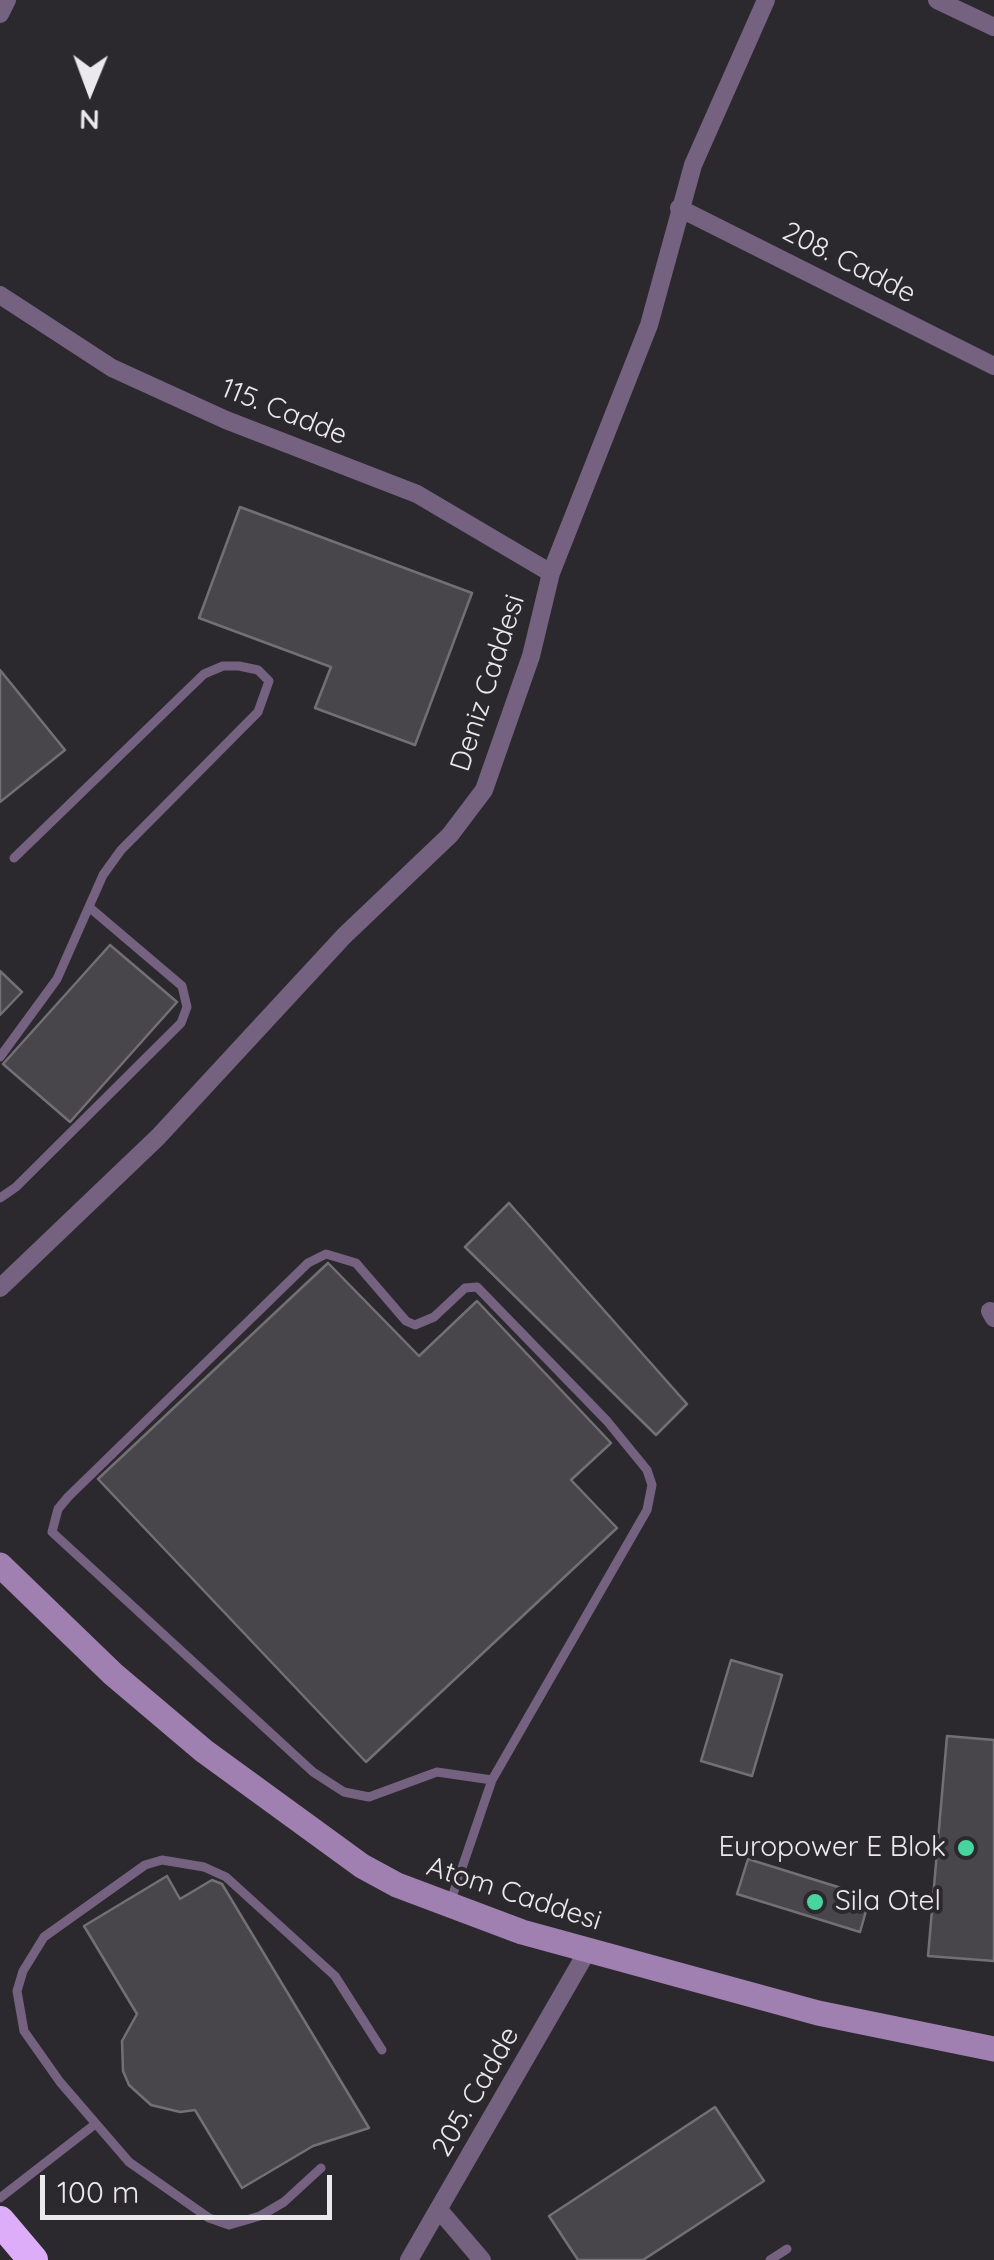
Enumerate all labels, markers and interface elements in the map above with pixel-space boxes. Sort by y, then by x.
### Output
north arrow [40,40,140,140]
text: N [79,103,100,138]
street label: 208. Cadde [777,215,921,311]
street label: 115. Cadde [216,372,352,452]
street label: Deniz Caddesi [444,591,532,775]
place label: Europower E Blok [718,1831,946,1865]
marker: Europower E Blok [955,1837,977,1859]
street label: Atom Caddesi [422,1850,606,1938]
place label: Sila Otel [835,1885,941,1919]
marker: Sila Otel [804,1891,826,1913]
street label: 205. Cadde [425,2021,527,2163]
scale bar [45,2155,338,2217]
text: 100 m [57,2173,139,2211]

